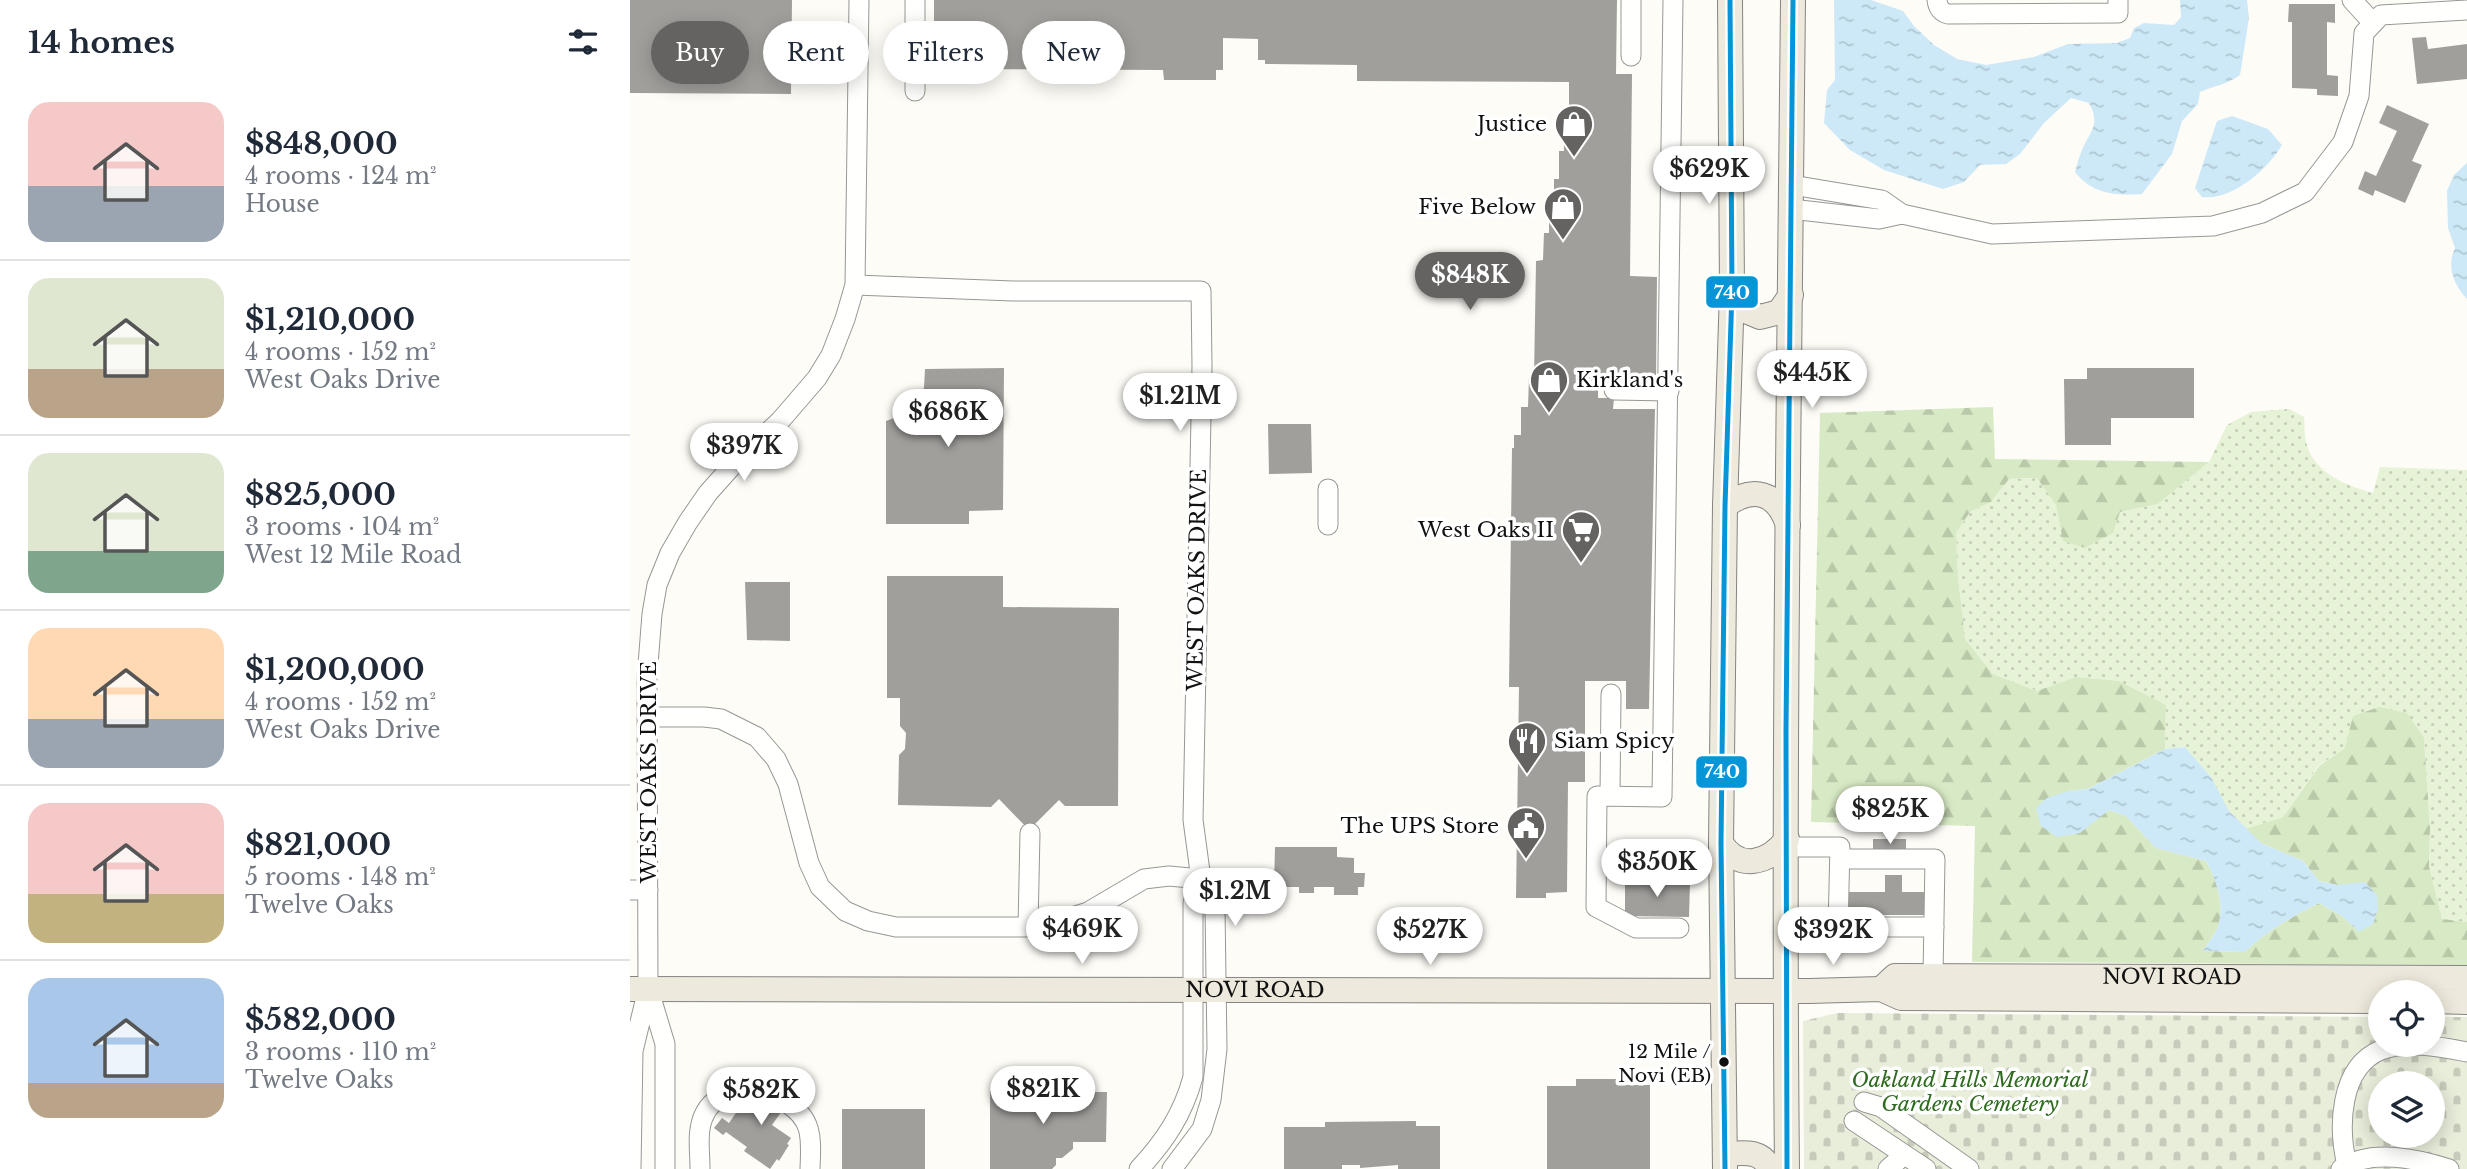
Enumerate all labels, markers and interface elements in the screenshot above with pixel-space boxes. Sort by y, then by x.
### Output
chip: Buy [651,21,749,84]
chip: Rent [763,21,869,84]
chip: Filters [883,21,1008,84]
chip: New [1022,21,1125,84]
icon: filters [564,23,602,61]
text: 14 homes [28,24,175,61]
shop icon: Justice [1553,103,1595,158]
place label: Justice [1474,111,1547,137]
text: $848,000 [245,125,398,162]
icon: home [84,130,168,214]
pin: $629K [1660,146,1758,206]
text: $629K [1669,155,1749,183]
text: 4 rooms · 124 m² [245,162,436,190]
shop icon: Five Below [1542,186,1584,241]
text: House [245,190,320,218]
place label: Five Below [1418,194,1536,220]
pin: $848K [1421,252,1519,312]
text: $848K [1431,261,1509,289]
line badge: 740 [1705,275,1759,309]
text: 740 [1714,281,1750,304]
text: $1,210,000 [245,301,415,338]
icon: home [84,306,168,390]
text: 4 rooms · 152 m² [245,338,436,366]
pin: $445K [1763,350,1861,410]
shop icon: Kirkland's [1528,359,1570,414]
text: $445K [1773,359,1851,387]
text: West Oaks Drive [245,366,440,394]
place label: Kirkland's [1576,367,1683,393]
pin: $1.21M [1123,374,1237,433]
text: $1.21M [1139,382,1221,410]
pin: $686K [899,390,997,449]
text: $686K [908,398,988,426]
pin: $397K [695,424,793,483]
text: $397K [706,432,782,460]
street label: WEST OAKS DRIVE [1182,469,1212,692]
text: $825,000 [245,476,396,513]
icon: home [84,481,168,565]
supermarket icon: West Oaks II [1560,509,1602,564]
text: 3 rooms · 104 m² [245,513,439,541]
place label: West Oaks II [1417,517,1554,543]
text: West 12 Mile Road [245,541,462,569]
text: $1,200,000 [245,651,425,688]
icon: home [84,656,168,740]
street label: WEST OAKS DRIVE [636,661,662,884]
text: 4 rooms · 152 m² [245,688,436,716]
text: West Oaks Drive [245,716,440,744]
restaurant icon: Siam Spicy [1506,720,1548,775]
place label: Siam Spicy [1554,728,1675,754]
line badge: 740 [1695,755,1748,789]
text: 740 [1704,760,1740,783]
pin: $825K [1841,786,1939,846]
text: $825K [1852,795,1928,823]
public building icon: The UPS Store [1505,805,1547,860]
place label: The UPS Store [1341,813,1499,839]
text: $821,000 [245,826,391,863]
icon: home [84,831,168,915]
pin: $350K [1608,839,1706,899]
text: $350K [1617,848,1697,876]
text: 5 rooms · 148 m² [245,863,436,891]
pin: $1.2M [1186,869,1284,928]
text: $1.2M [1199,877,1271,905]
text: Twelve Oaks [245,891,394,919]
pin: $469K [1033,906,1131,966]
pin: $527K [1381,908,1479,967]
pin: $392K [1784,908,1882,967]
text: $469K [1042,915,1122,943]
text: $527K [1393,916,1467,944]
text: $392K [1794,916,1872,944]
street label: NOVI ROAD [2102,964,2242,990]
street label: NOVI ROAD [1185,977,1325,1003]
map controls [2368,980,2445,1148]
button: locate [2368,980,2445,1057]
text: $582,000 [245,1001,396,1038]
icon: home [84,1006,168,1090]
text: 3 rooms · 110 m² [245,1038,436,1066]
place label: 12 Mile / Novi (EB) [1618,1040,1711,1087]
marker: 12 Mile / Novi (EB) [1717,1055,1731,1069]
text: Twelve Oaks [245,1066,394,1094]
pin: $821K [994,1066,1092,1126]
park label: Oakland Hills Memorial Gardens Cemetery [1852,1067,2089,1117]
pin: $582K [712,1068,810,1127]
button: layers [2368,1071,2445,1148]
text: $821K [1006,1075,1080,1103]
text: $582K [723,1076,799,1104]

